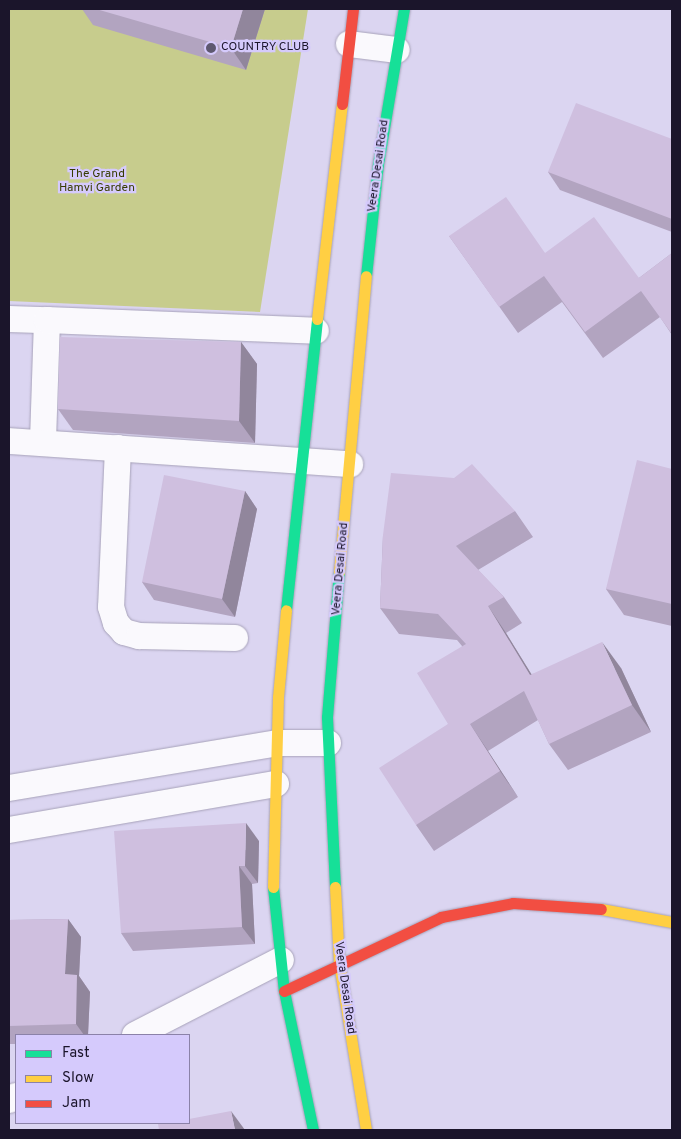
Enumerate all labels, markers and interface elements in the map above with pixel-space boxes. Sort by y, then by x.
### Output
place label: COUNTRY CLUB [221,41,310,55]
marker: COUNTRY CLUB [205,42,217,54]
street label: Veera Desai Road [365,119,393,213]
park label: The Grand Hamvi Garden [59,168,135,196]
street label: Veera Desai Road [330,522,352,616]
street label: Veera Desai Road [330,941,358,1035]
legend [15,1034,190,1124]
text: Fast [62,1044,90,1063]
text: Slow [62,1069,94,1088]
text: Jam [62,1094,91,1113]

